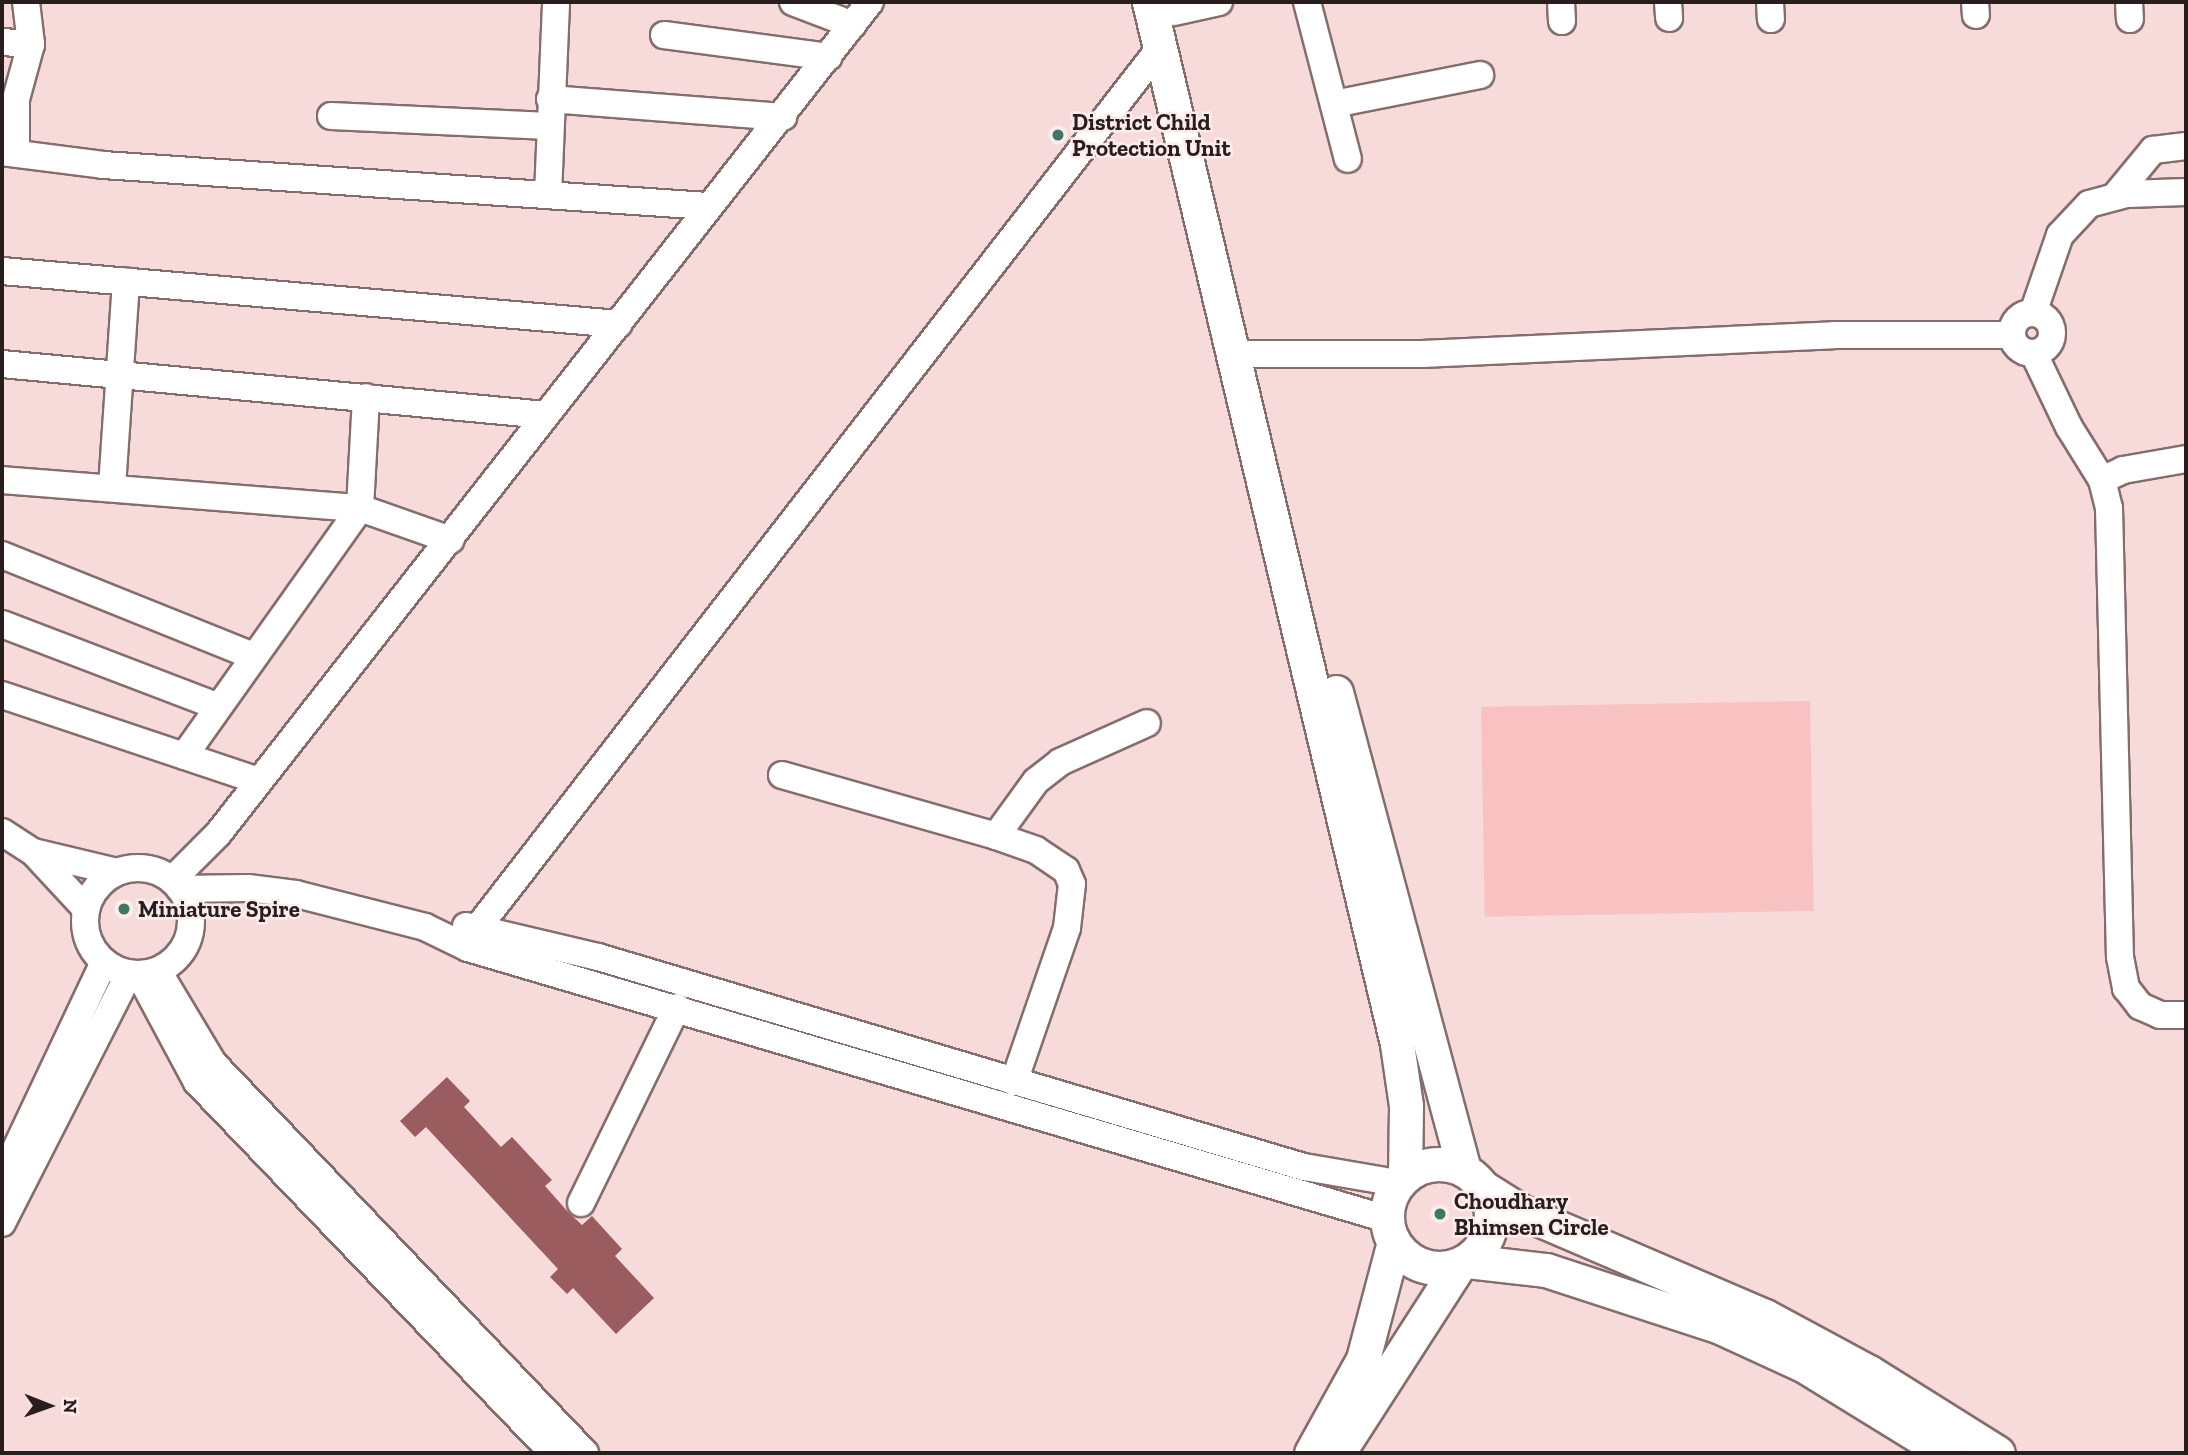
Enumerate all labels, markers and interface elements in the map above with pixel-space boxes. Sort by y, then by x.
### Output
place label: District Child Protection Unit [1072,108,1231,162]
marker: District Child Protection Unit [1050,127,1066,143]
place label: Miniature Spire [138,895,300,923]
marker: Miniature Spire [116,901,132,917]
place label: Choudhary Bhimsen Circle [1454,1187,1609,1241]
marker: Choudhary Bhimsen Circle [1432,1206,1448,1222]
north arrow [14,1371,84,1441]
text: N [59,1399,82,1414]

